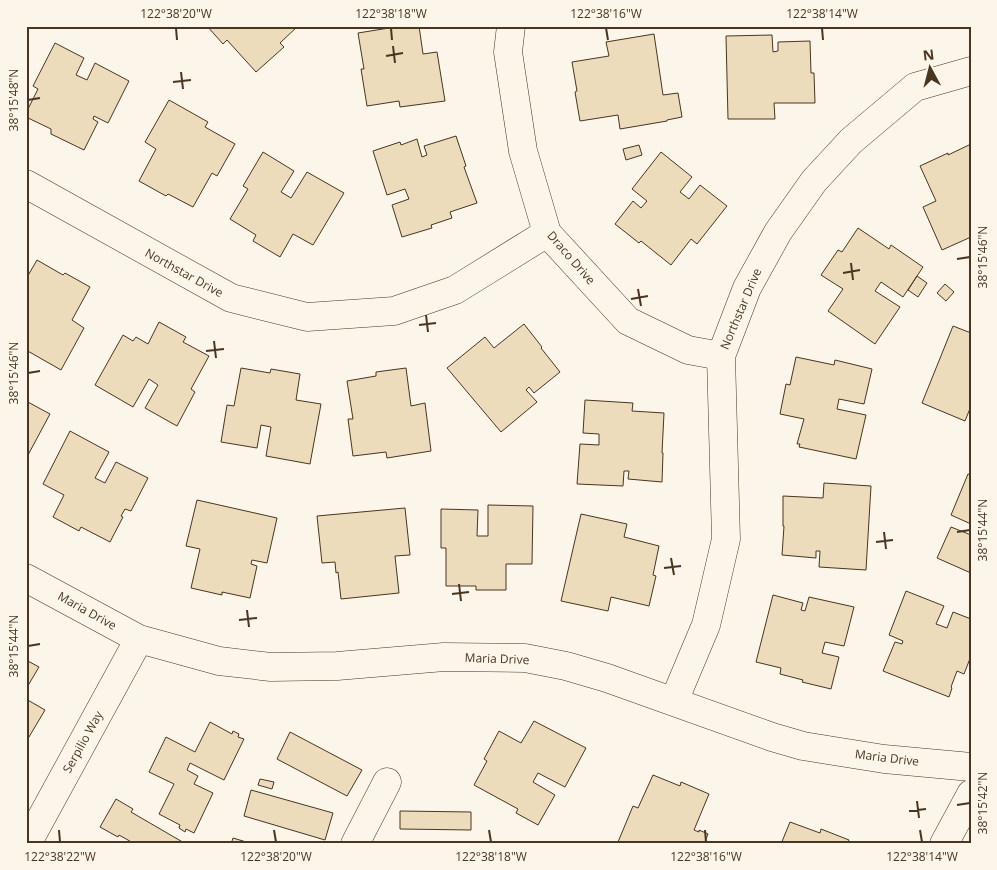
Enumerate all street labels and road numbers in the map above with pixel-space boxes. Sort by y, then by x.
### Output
street label: Draco Drive [543,227,600,288]
street label: Northstar Drive [142,244,227,301]
street label: Northstar Drive [716,265,765,352]
street label: Maria Drive [55,587,120,634]
street label: Maria Drive [464,649,530,668]
street label: Serpilio Way [58,707,107,776]
street label: Maria Drive [854,745,920,770]

